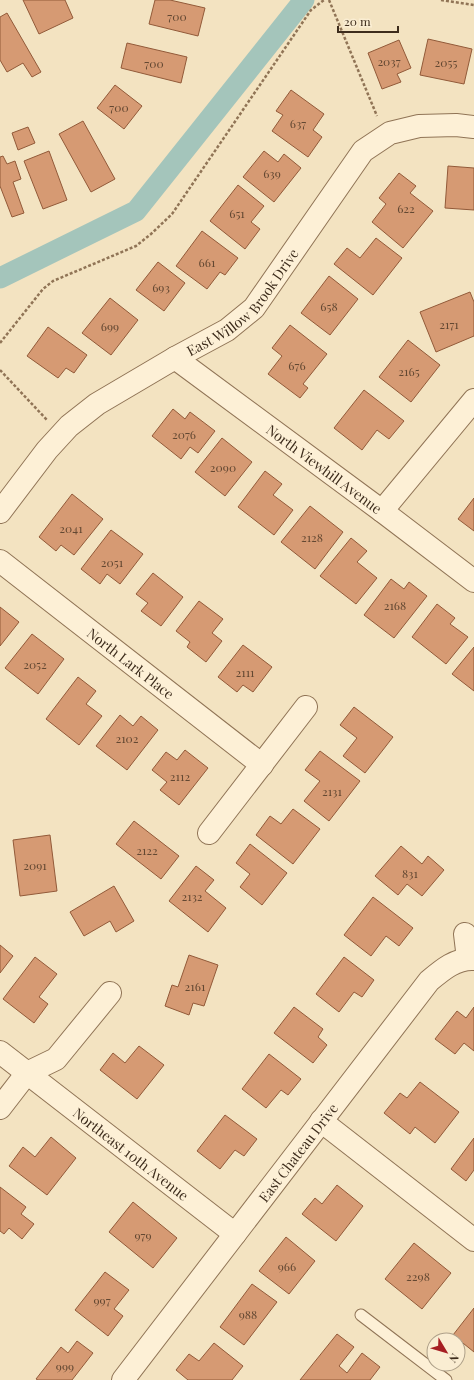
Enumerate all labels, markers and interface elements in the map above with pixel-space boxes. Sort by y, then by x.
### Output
house number: 700 [167,8,187,24]
scale bar [338,8,398,34]
text: 20 m [344,13,371,29]
house number: 2037 [377,53,401,69]
house number: 2055 [435,54,457,70]
house number: 700 [144,55,164,71]
house number: 700 [109,99,129,115]
house number: 637 [290,115,306,131]
house number: 639 [263,165,281,181]
house number: 622 [397,200,415,216]
house number: 651 [229,205,245,221]
street label: East Willow Brook Drive [183,244,302,360]
house number: 661 [199,254,216,270]
house number: 693 [152,279,170,295]
house number: 658 [320,298,338,314]
house number: 2171 [439,316,459,332]
house number: 699 [101,318,119,334]
house number: 676 [288,357,306,373]
house number: 2165 [398,363,420,379]
street label: North Viewhill Avenue [263,419,386,518]
house number: 2076 [172,426,196,442]
house number: 2090 [210,459,236,475]
house number: 2041 [59,520,83,536]
house number: 2128 [301,529,323,545]
house number: 2051 [101,554,124,570]
house number: 2168 [384,597,406,613]
street label: North Lark Place [84,623,178,703]
house number: 2052 [23,656,47,672]
house number: 2111 [235,664,255,680]
house number: 2102 [115,730,139,746]
house number: 2112 [170,768,190,784]
house number: 2131 [322,783,342,799]
house number: 2122 [136,842,158,858]
house number: 2091 [23,857,47,873]
house number: 831 [402,865,419,881]
house number: 2132 [181,888,203,904]
house number: 2161 [185,978,206,994]
street label: East Chateau Drive [254,1099,342,1206]
street label: Northeast 10th Avenue [70,1103,193,1204]
house number: 979 [134,1227,152,1243]
house number: 966 [278,1258,296,1274]
house number: 2298 [406,1268,430,1284]
house number: 997 [93,1292,111,1308]
house number: 988 [239,1306,257,1322]
north arrow [426,1332,466,1372]
text: N [446,1351,463,1366]
house number: 999 [56,1358,74,1374]

